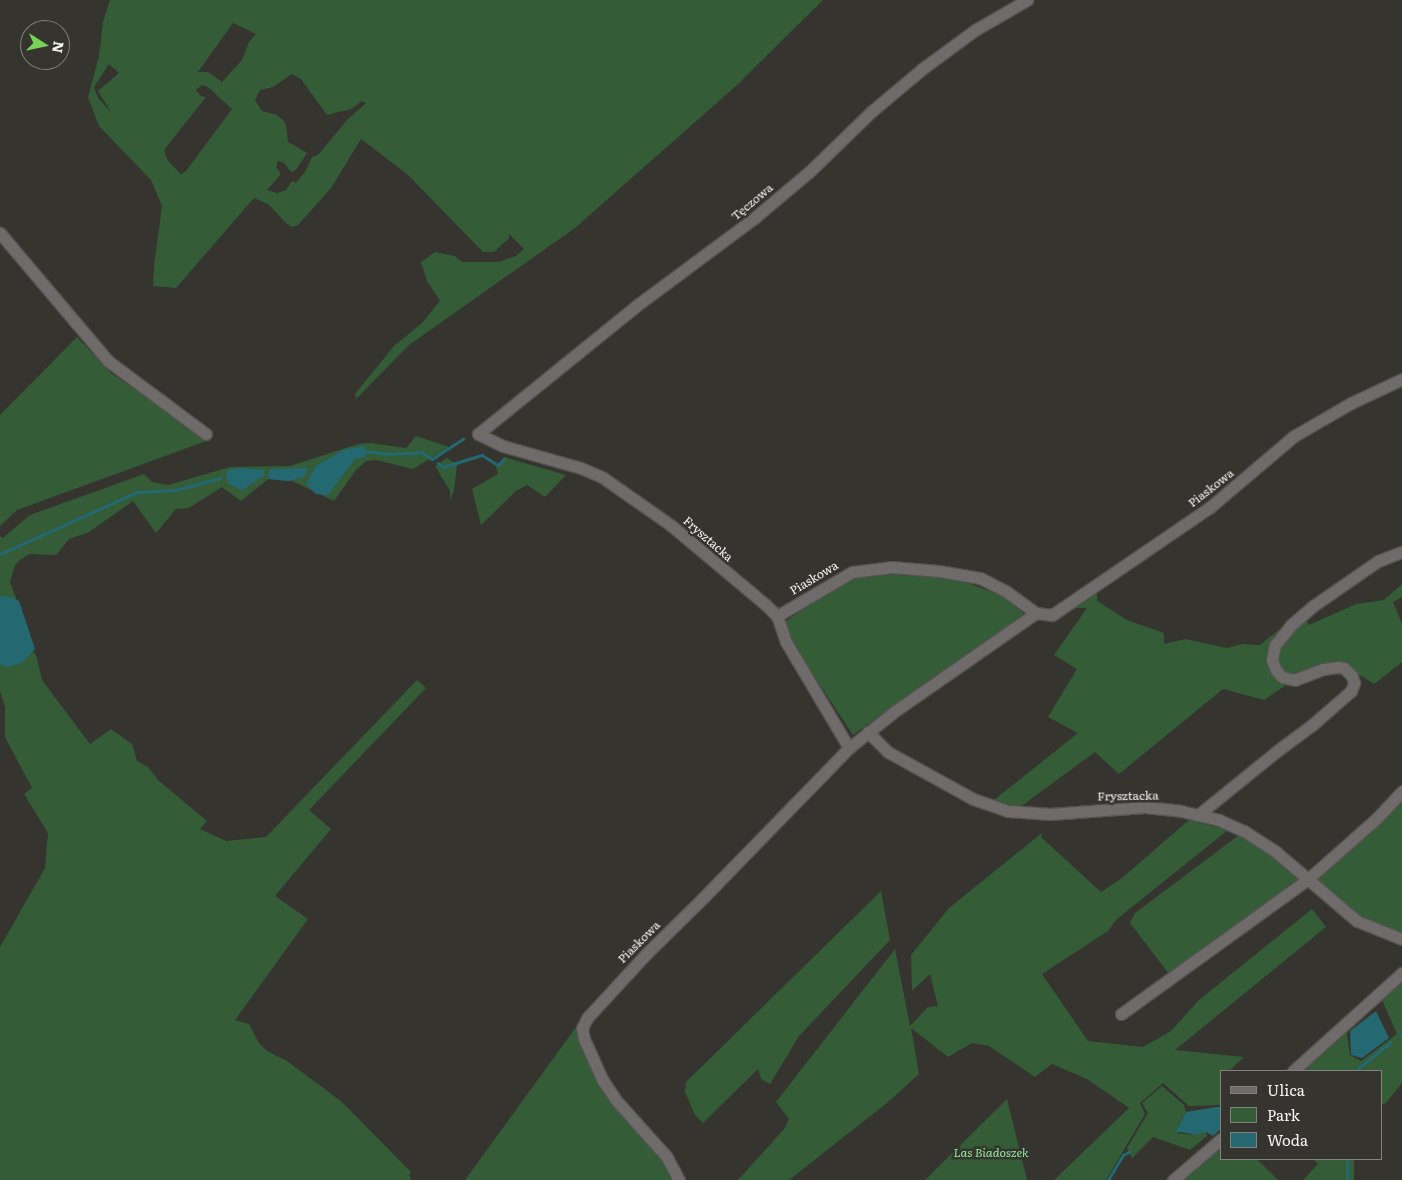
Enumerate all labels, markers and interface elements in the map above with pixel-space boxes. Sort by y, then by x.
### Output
north arrow [20,20,70,70]
text: N [48,40,70,55]
street label: Tęczowa [728,181,776,223]
street label: Piaskowa [1185,466,1237,510]
street label: Frysztacka [680,513,736,565]
street label: Piaskowa [787,558,841,598]
street label: Frysztacka [1097,788,1159,804]
street label: Piaskowa [615,918,663,966]
legend [1220,1070,1382,1160]
text: Ulica [1267,1078,1305,1101]
text: Park [1267,1103,1300,1126]
text: Woda [1267,1128,1308,1151]
park label: Las Biadoszek [953,1146,1029,1160]

